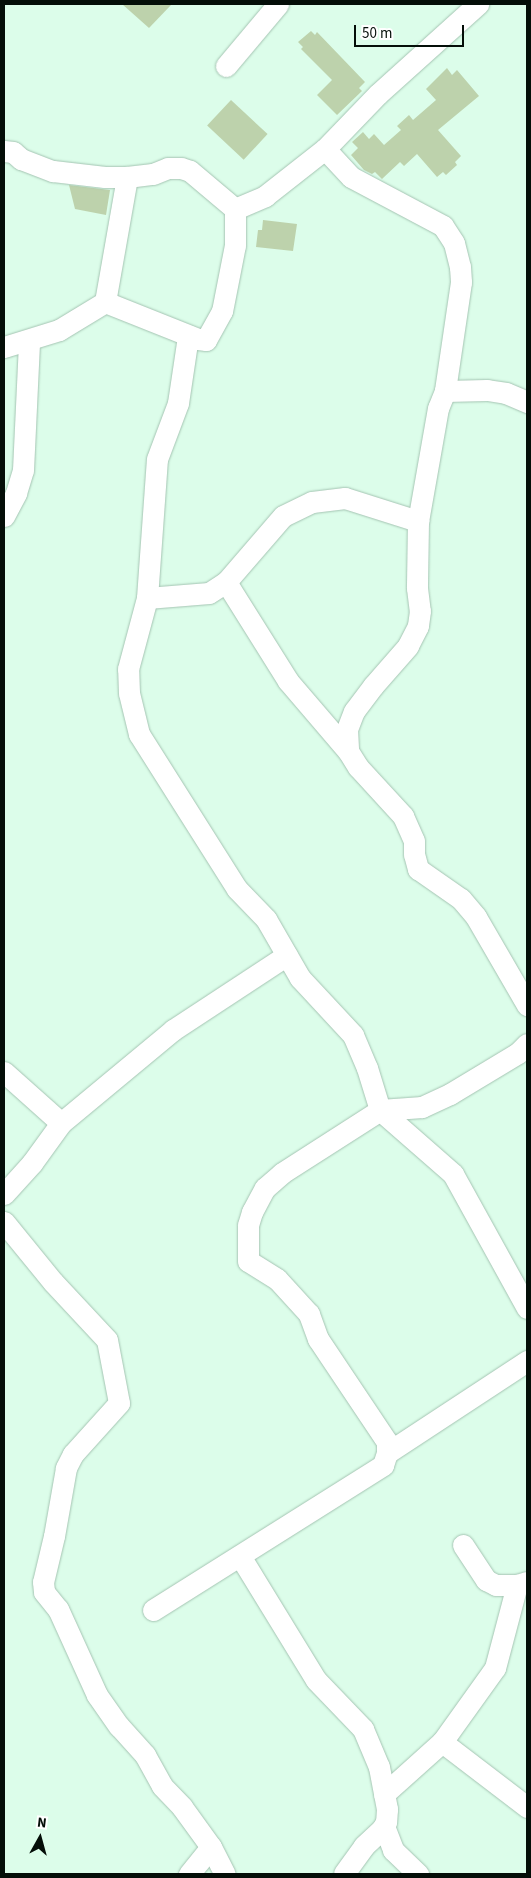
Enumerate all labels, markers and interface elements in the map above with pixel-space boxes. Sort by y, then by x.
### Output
scale bar [356,15,466,47]
text: 50 m [362,23,392,44]
north arrow [15,1813,65,1863]
text: N [36,1813,48,1834]

